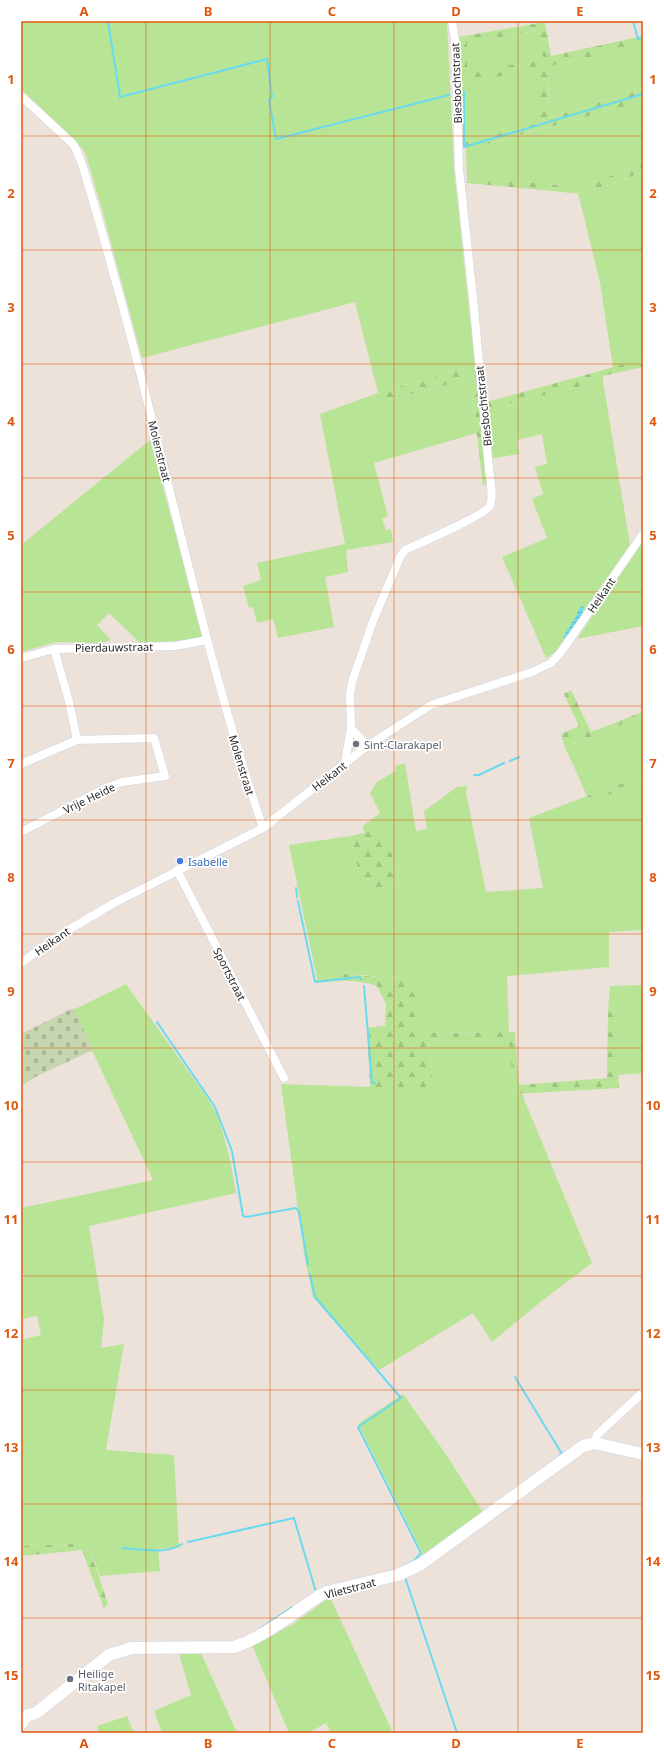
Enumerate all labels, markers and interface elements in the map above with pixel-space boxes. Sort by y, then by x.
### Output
text: A [80,2,89,20]
text: B [204,2,212,20]
text: C [328,2,336,20]
text: D [451,2,461,20]
text: E [576,2,584,20]
street label: Biesbochtstraat [447,42,465,124]
text: 1 [7,70,15,88]
text: 1 [649,70,657,88]
text: 2 [7,184,15,202]
text: 2 [649,184,657,202]
text: 3 [7,298,15,316]
text: 3 [649,298,657,316]
street label: Biesbochtstraat [471,365,495,447]
text: 4 [7,412,15,430]
text: 4 [649,412,657,430]
street label: Molenstraat [145,419,175,483]
text: 5 [7,526,15,544]
text: 5 [649,526,657,544]
street label: Heikant [584,574,618,616]
street label: Pierdauwstraat [75,639,153,655]
text: 6 [7,640,15,658]
text: 6 [649,640,657,658]
street label: Molenstraat [226,733,258,797]
place label: Sint-Clarakapel [364,737,442,752]
marker: Sint-Clarakapel [351,739,361,749]
text: 7 [7,754,15,772]
text: 7 [649,754,657,772]
street label: Heikant [309,758,349,794]
street label: Vrije Heide [61,779,117,817]
place label: Isabelle [188,854,228,869]
marker: Isabelle [175,856,185,866]
text: 8 [7,868,15,886]
text: 8 [649,868,657,886]
street label: Heikant [31,923,73,959]
street label: Sportstraat [210,945,250,1003]
text: 9 [7,982,15,1000]
text: 9 [649,982,657,1000]
text: 10 [4,1096,18,1114]
text: 10 [646,1096,660,1114]
text: 11 [4,1210,18,1228]
text: 11 [646,1210,660,1228]
text: 12 [4,1324,18,1342]
text: 12 [646,1324,660,1342]
text: 13 [4,1438,18,1456]
text: 13 [646,1438,660,1456]
text: 14 [4,1552,19,1570]
text: 14 [646,1552,661,1570]
street label: Vlietstraat [323,1574,377,1602]
text: 15 [4,1666,18,1684]
place label: Heilige Ritakapel [78,1666,126,1694]
text: 15 [646,1666,660,1684]
marker: Heilige Ritakapel [65,1674,75,1684]
text: A [80,1734,89,1752]
text: B [204,1734,212,1752]
text: C [328,1734,336,1752]
text: D [451,1734,461,1752]
text: E [576,1734,584,1752]

